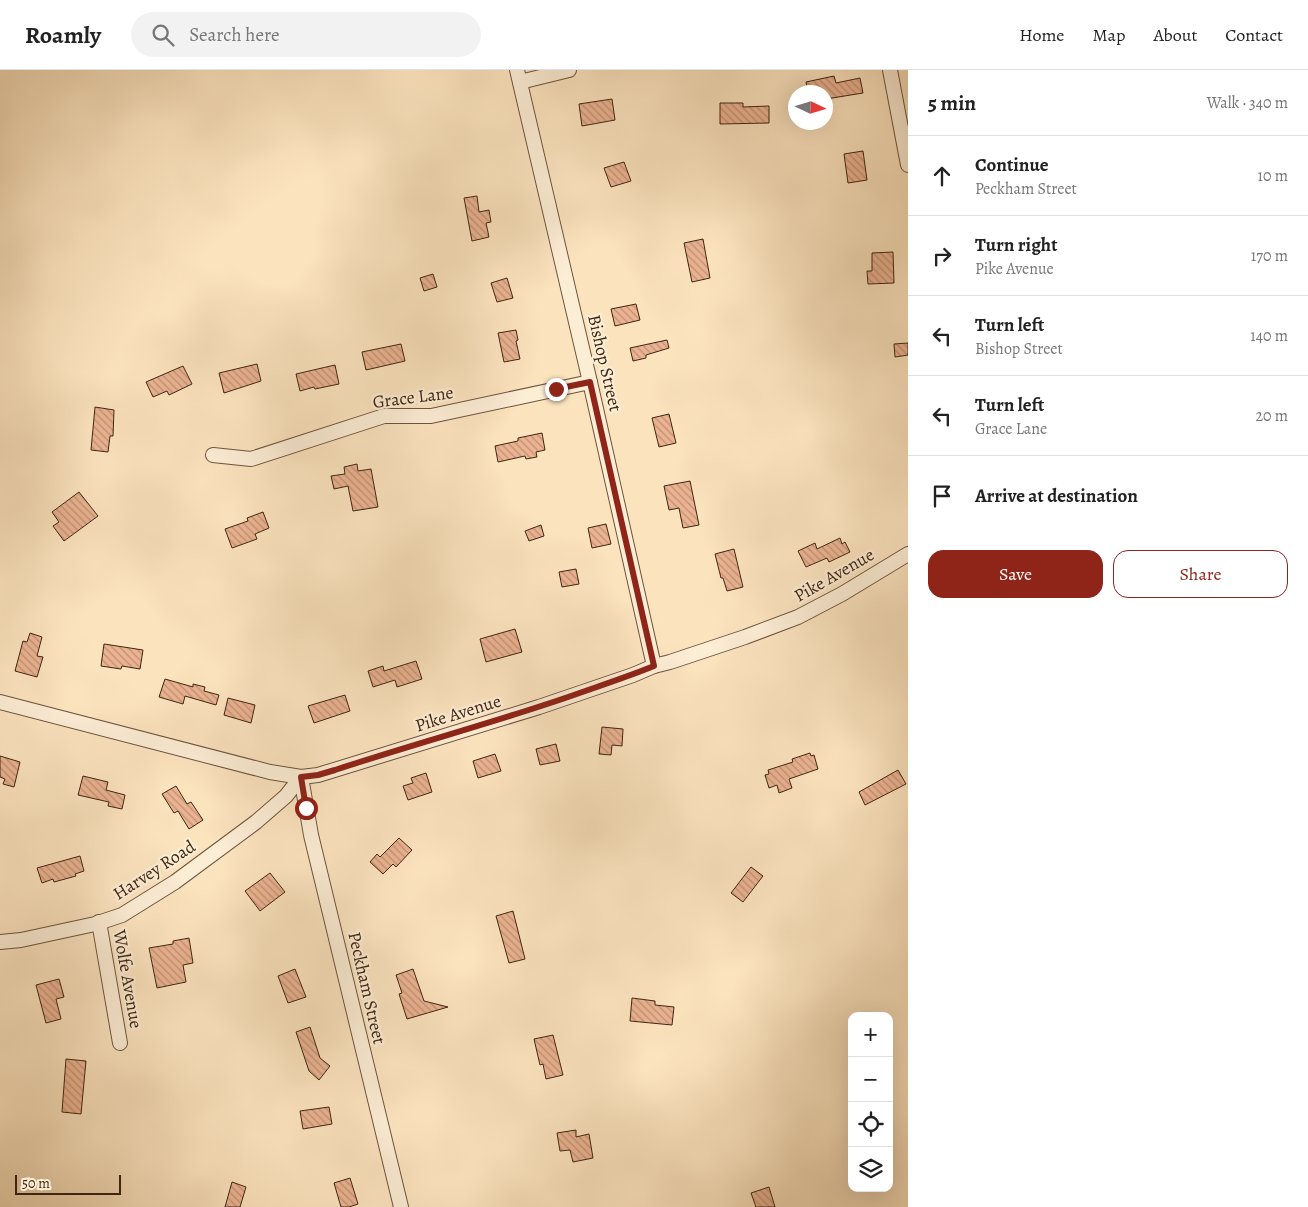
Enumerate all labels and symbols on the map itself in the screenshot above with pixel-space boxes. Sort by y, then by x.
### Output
north arrow [788,85,833,130]
street label: Bishop Street [582,312,628,414]
route end [545,378,568,401]
street label: Grace Lane [371,380,455,414]
street label: Pike Avenue [790,542,878,608]
street label: Pike Avenue [412,689,504,737]
route start [295,797,318,820]
street label: Harvey Road [108,834,200,906]
street label: Wolfe Avenue [107,927,148,1030]
street label: Peckham Street [342,929,392,1047]
scale bar [15,1172,121,1195]

